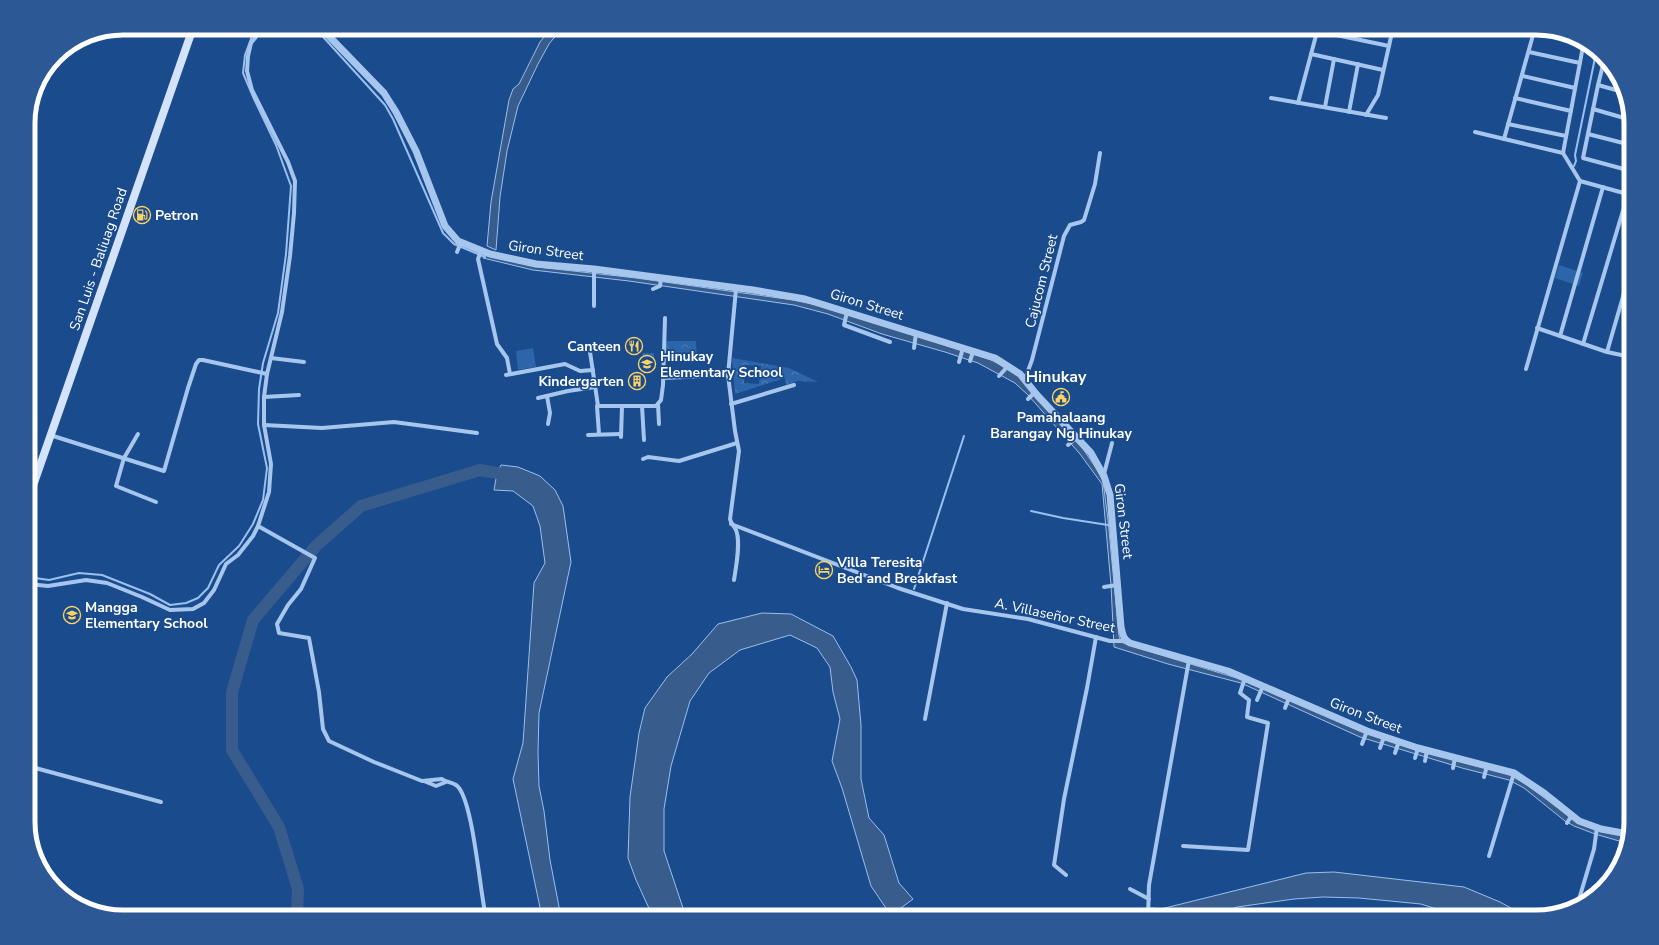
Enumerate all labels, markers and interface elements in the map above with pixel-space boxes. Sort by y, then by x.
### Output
street label: San Luis - Baliuag Road [65,185,132,333]
fuel station icon: Petron [132,205,152,225]
place label: Petron [155,206,198,225]
street label: Cajucom Street [1021,232,1062,330]
street label: Giron Street [507,236,585,265]
street label: Giron Street [828,284,906,325]
restaurant icon: Canteen [624,336,644,356]
place label: Canteen [567,337,621,356]
place label: Hinukay Elementary School [660,347,783,382]
school or university icon: Hinukay Elementary School [637,354,657,374]
district label: Hinukay [1026,366,1087,388]
building icon: Kindergarten [627,371,647,391]
place label: Kindergarten [539,372,624,391]
public building icon: Pamahalaang Barangay Ng Hinukay [1051,387,1071,407]
place label: Pamahalaang Barangay Ng Hinukay [990,408,1132,443]
street label: Giron Street [1109,482,1138,560]
place label: Villa Teresita Bed and Breakfast [836,553,958,588]
hotel icon: Villa Teresita Bed and Breakfast [814,560,834,580]
street label: A. Villaseñor Street [993,593,1117,638]
place label: Mangga Elementary School [85,598,208,633]
school or university icon: Mangga Elementary School [62,605,82,625]
street label: Giron Street [1327,693,1405,738]

